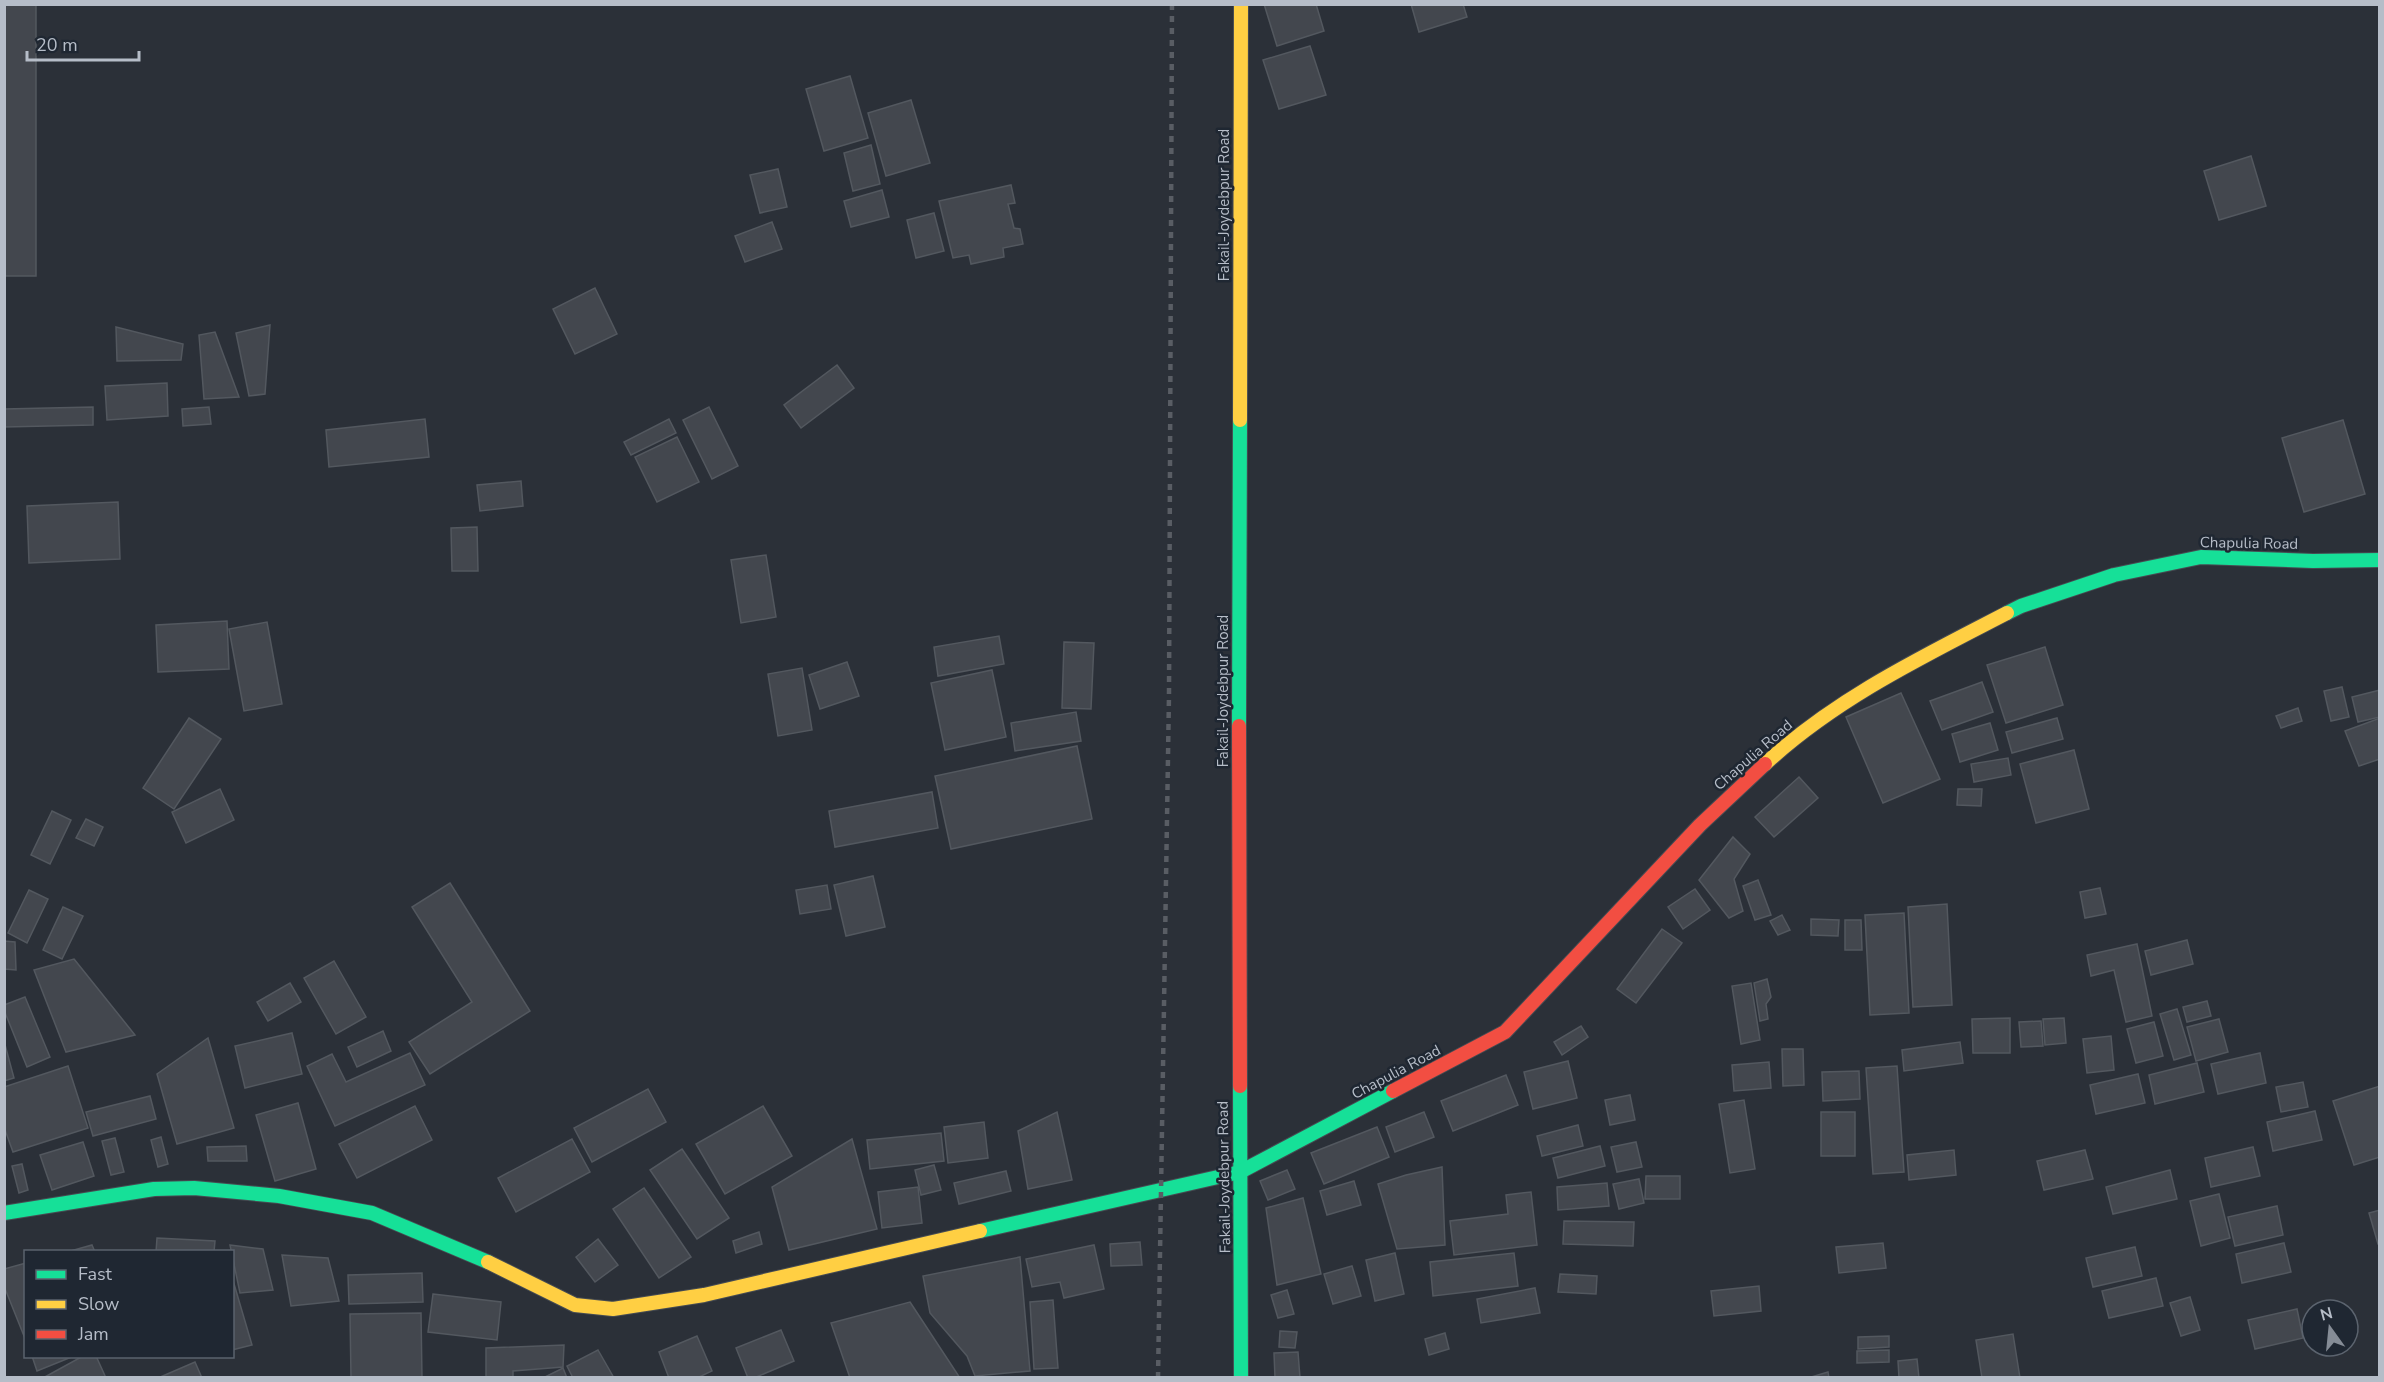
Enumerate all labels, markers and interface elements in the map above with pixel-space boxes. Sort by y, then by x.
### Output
scale bar [27,24,140,62]
text: 20 m [36,33,78,57]
street label: Fakail-Joydebpur Road [1214,129,1234,281]
street label: Chapulia Road [2200,532,2298,554]
street label: Fakail-Joydebpur Road [1213,615,1233,767]
street label: Chapulia Road [1709,715,1797,795]
street label: Chapulia Road [1348,1040,1444,1104]
street label: Fakail-Joydebpur Road [1213,1101,1235,1253]
legend [24,1250,234,1358]
text: Fast [78,1262,113,1286]
text: Slow [78,1292,119,1316]
north arrow [2300,1298,2360,1358]
text: N [2318,1302,2335,1327]
text: Jam [77,1322,109,1346]

